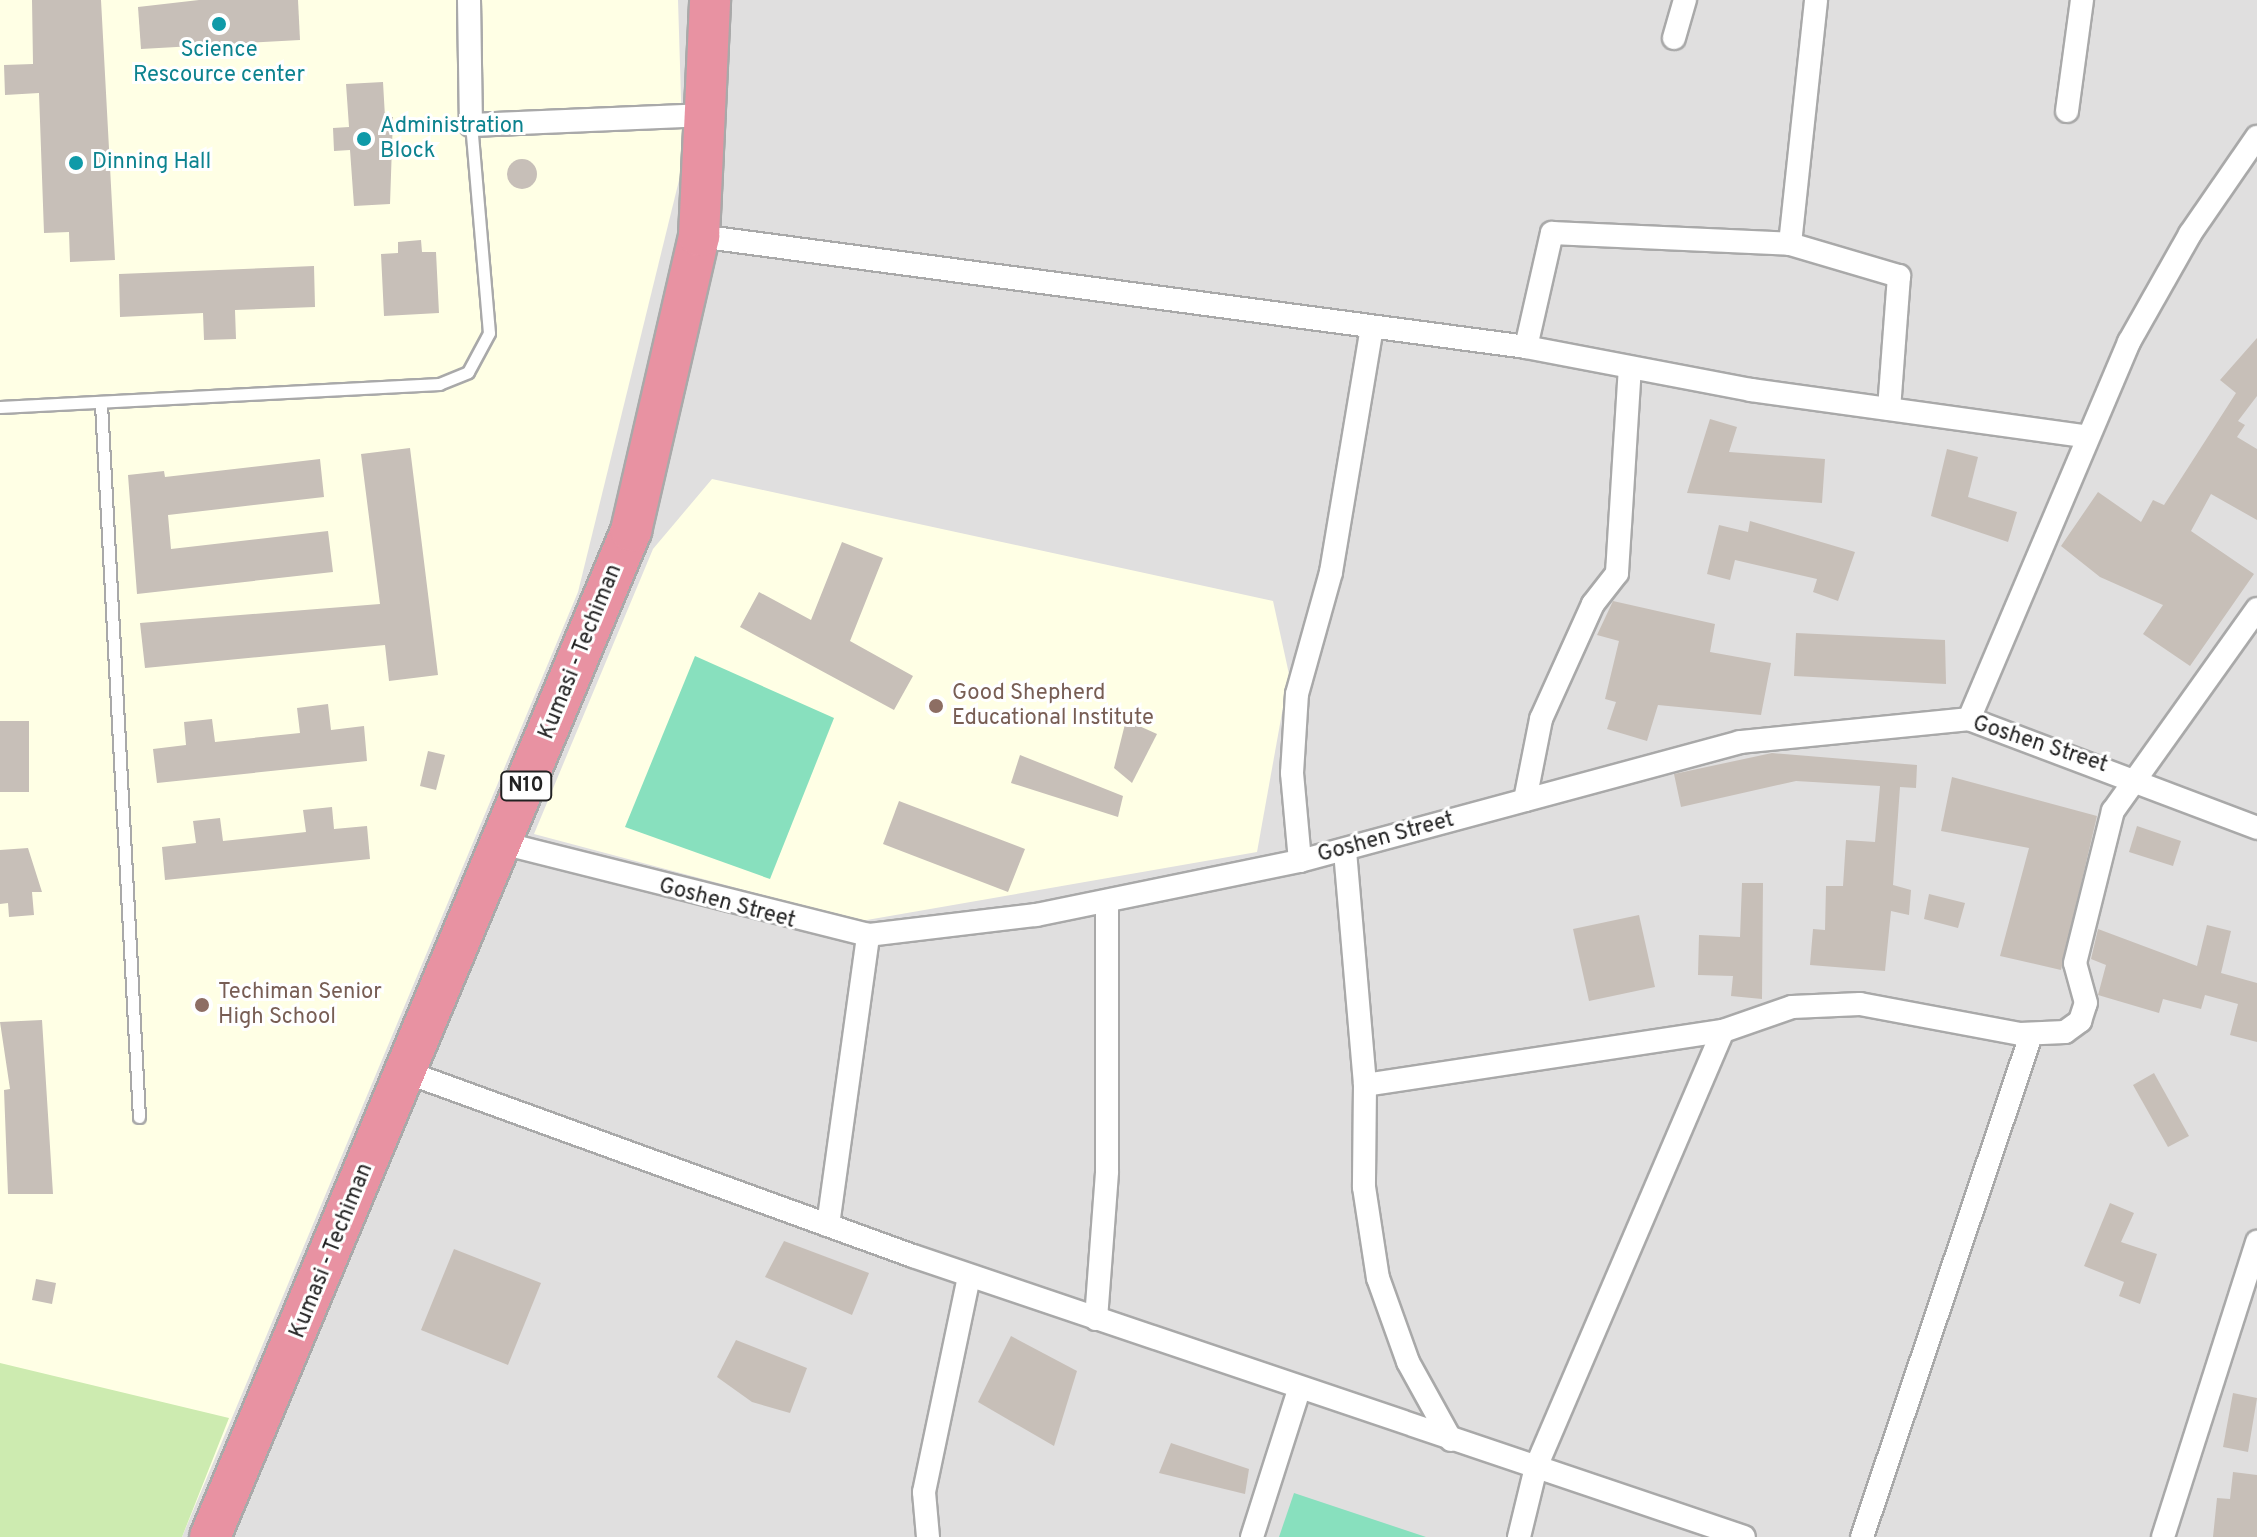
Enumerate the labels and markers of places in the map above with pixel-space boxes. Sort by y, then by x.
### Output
marker: Science Rescource center [210,15,228,33]
place label: Science Rescource center [133,37,305,88]
place label: Administration Block [380,113,524,164]
marker: Administration Block [355,130,373,148]
place label: Dinning Hall [92,150,211,176]
marker: Dinning Hall [67,154,85,172]
place label: Good Shepherd Educational Institute [952,680,1154,732]
marker: Good Shepherd Educational Institute [927,697,945,715]
place label: Techiman Senior High School [218,979,382,1030]
marker: Techiman Senior High School [193,996,211,1014]

